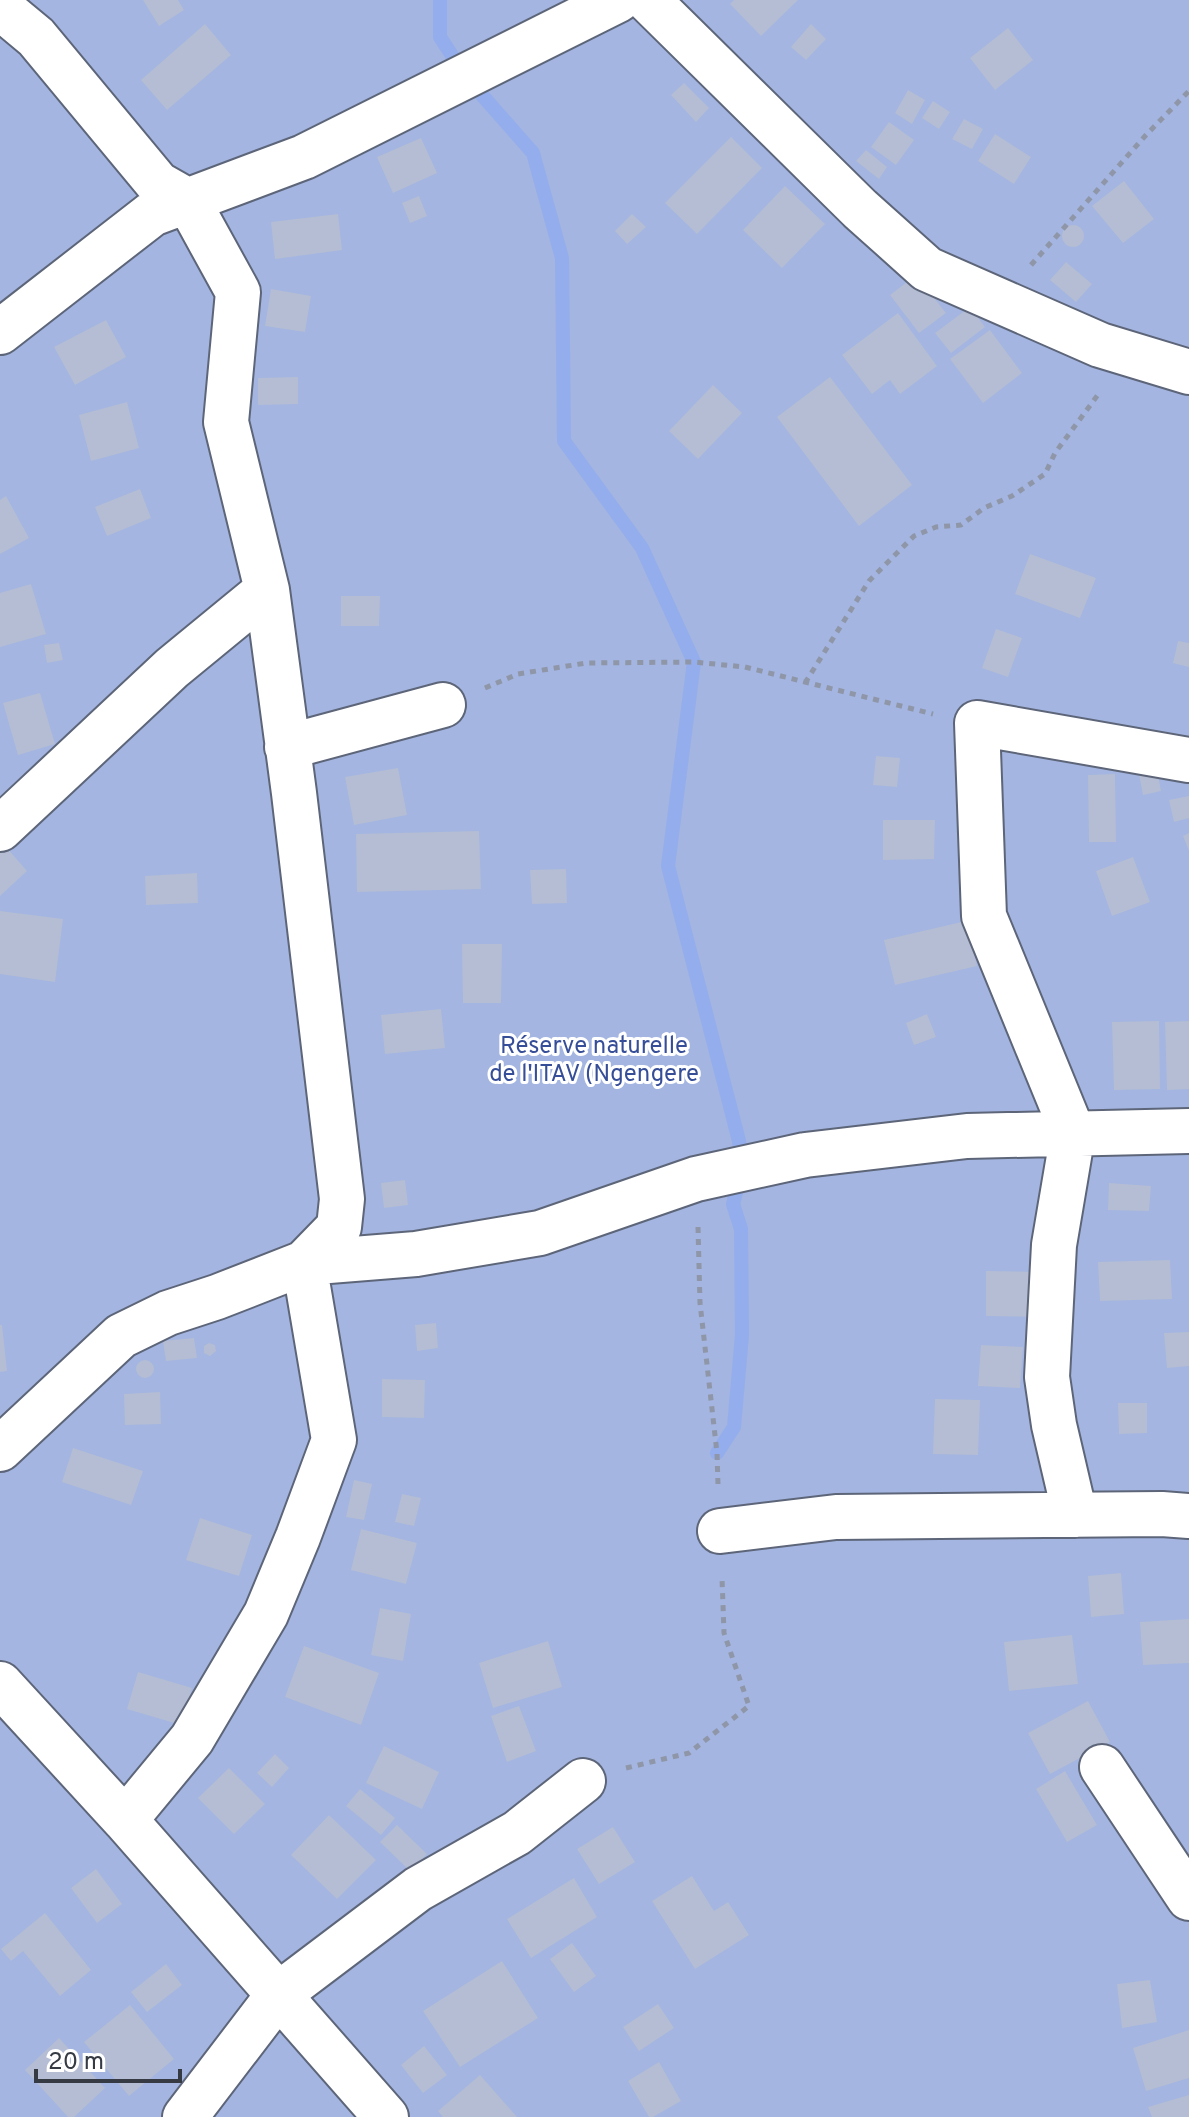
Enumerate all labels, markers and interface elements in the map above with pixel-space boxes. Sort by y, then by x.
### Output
park label: Réserve naturelle de l'ITAV (Ngengere [489,1032,699,1090]
scale bar [36,2033,180,2083]
text: 20 m [48,2048,104,2078]

